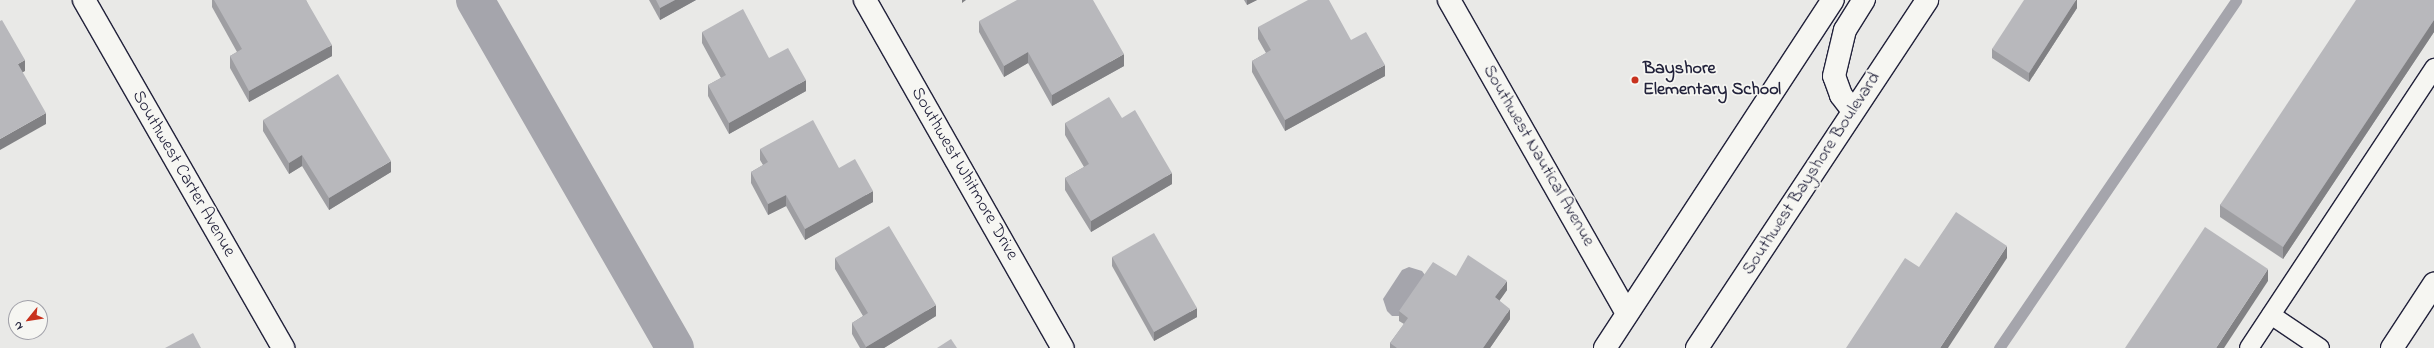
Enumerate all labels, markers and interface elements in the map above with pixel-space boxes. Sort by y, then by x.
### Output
place label: Bayshore Elementary School [1643,59,1781,102]
street label: Southwest Nautical Avenue [1477,61,1599,251]
street label: Southwest Bayshore Boulevard [1738,68,1886,280]
marker: Bayshore Elementary School [1630,75,1640,85]
street label: Southwest Whitmore Drive [906,84,1022,264]
street label: Southwest Carter Avenue [127,87,239,261]
north arrow [8,300,48,340]
text: N [10,318,27,333]

